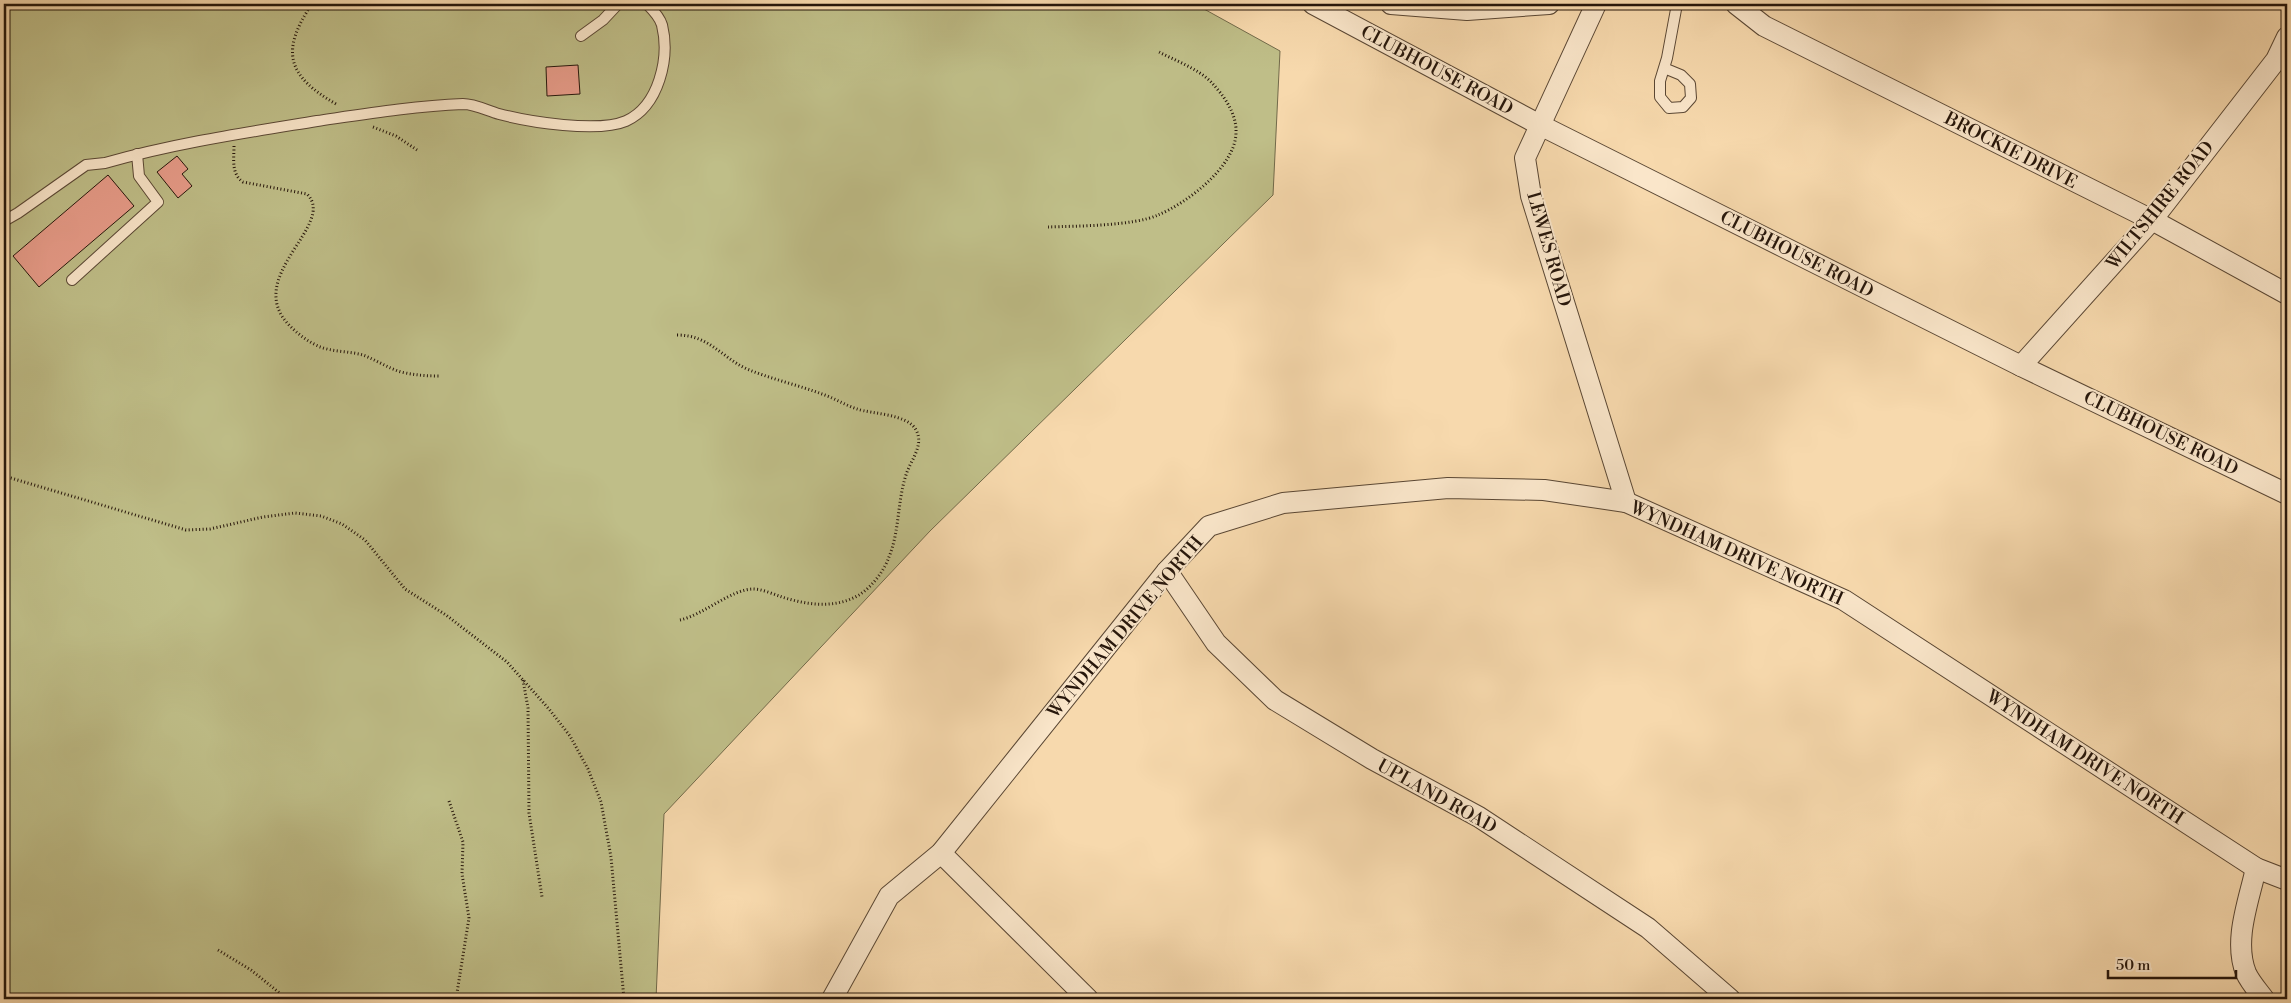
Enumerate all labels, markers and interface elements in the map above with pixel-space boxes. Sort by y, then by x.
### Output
street label: CLUBHOUSE ROAD [1357,21,1517,120]
street label: BROCKIE DRIVE [1940,107,2081,194]
street label: WILTSHIRE ROAD [2101,136,2219,275]
street label: LEWES ROAD [1521,189,1576,309]
street label: CLUBHOUSE ROAD [1716,206,1877,303]
street label: CLUBHOUSE ROAD [2080,386,2242,481]
street label: WYNDHAM DRIVE NORTH [1626,496,1847,611]
street label: WYNDHAM DRIVE NORTH [1042,531,1209,724]
street label: WYNDHAM DRIVE NORTH [1981,684,2188,830]
street label: UPLAND ROAD [1373,754,1501,839]
scale bar [2108,948,2236,980]
text: 50 m [2116,956,2150,975]

